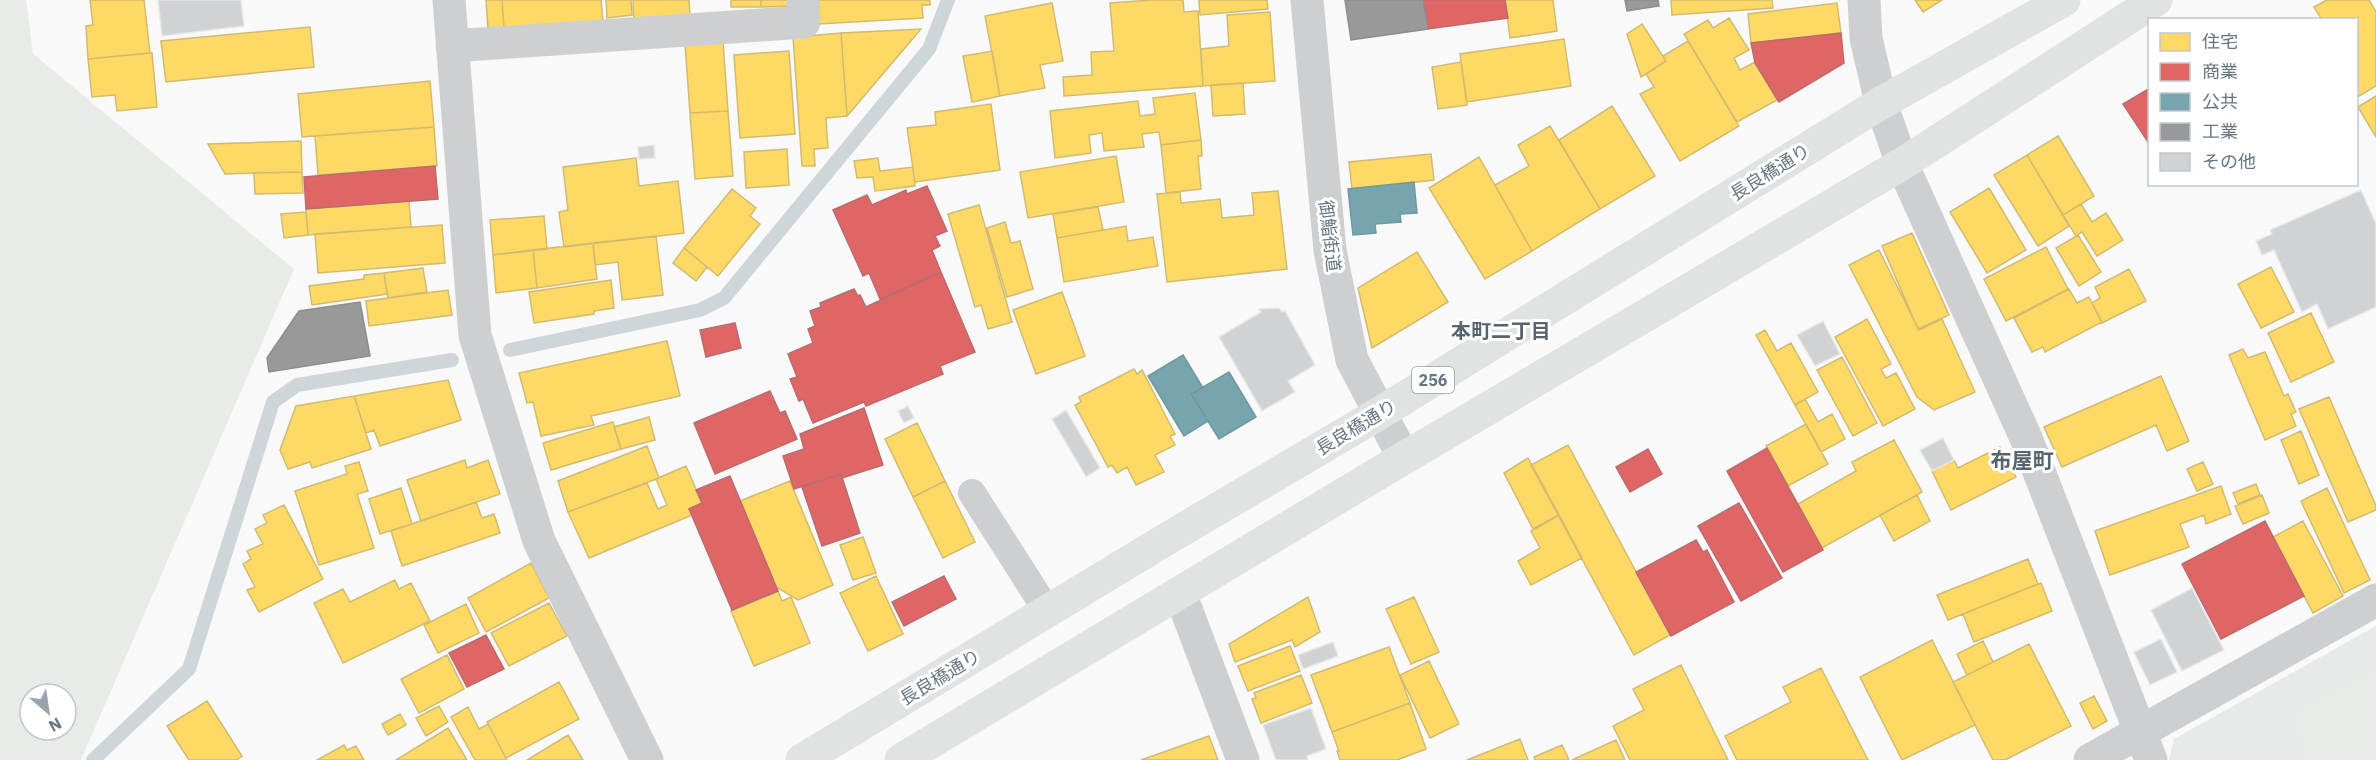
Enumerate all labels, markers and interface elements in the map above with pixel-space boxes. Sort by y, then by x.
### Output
legend [2148,18,2358,186]
text: 住宅 [2202,30,2238,53]
text: 商業 [2202,60,2238,83]
text: 公共 [2202,90,2238,113]
text: 工業 [2202,120,2238,143]
street label: 長良橋通り [1726,138,1814,206]
text: その他 [2202,150,2256,173]
street label: 御鮨街道 [1314,199,1346,273]
district label: 本町二丁目 [1451,317,1551,344]
road number: 256 [1412,367,1454,393]
street label: 長良橋通り [1312,394,1400,460]
district label: 布屋町 [1991,446,2054,474]
street label: 長良橋通り [896,644,984,710]
north arrow [18,682,78,742]
text: N [45,714,65,737]

